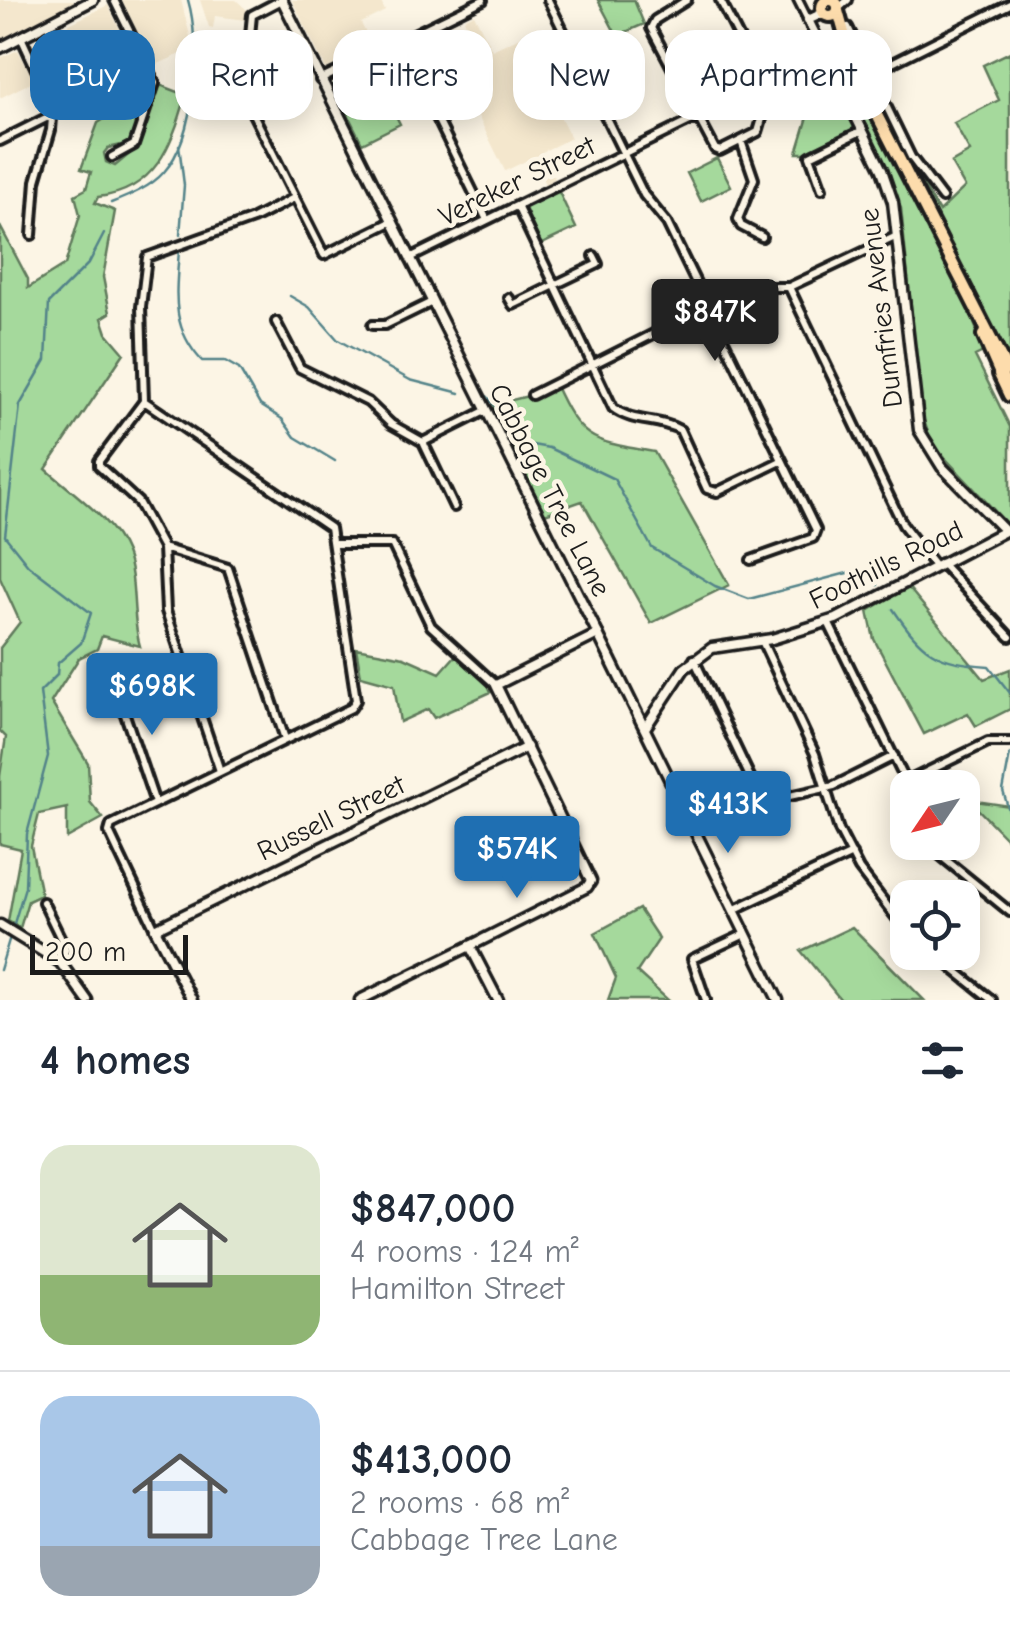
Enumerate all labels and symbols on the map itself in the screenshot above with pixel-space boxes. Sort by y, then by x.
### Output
street label: Vereker Street [434,129,601,233]
street label: Dumfries Avenue [853,206,909,410]
pin: $847K [645,279,785,364]
street label: Cabbage Tree Lane [483,378,617,602]
street label: Foothills Road [804,514,968,616]
pin: $698K [82,653,222,738]
street label: Russell Street [252,768,411,867]
north arrow [890,770,980,860]
pin: $413K [658,771,798,856]
pin: $574K [447,816,587,901]
scale bar [30,930,188,974]

